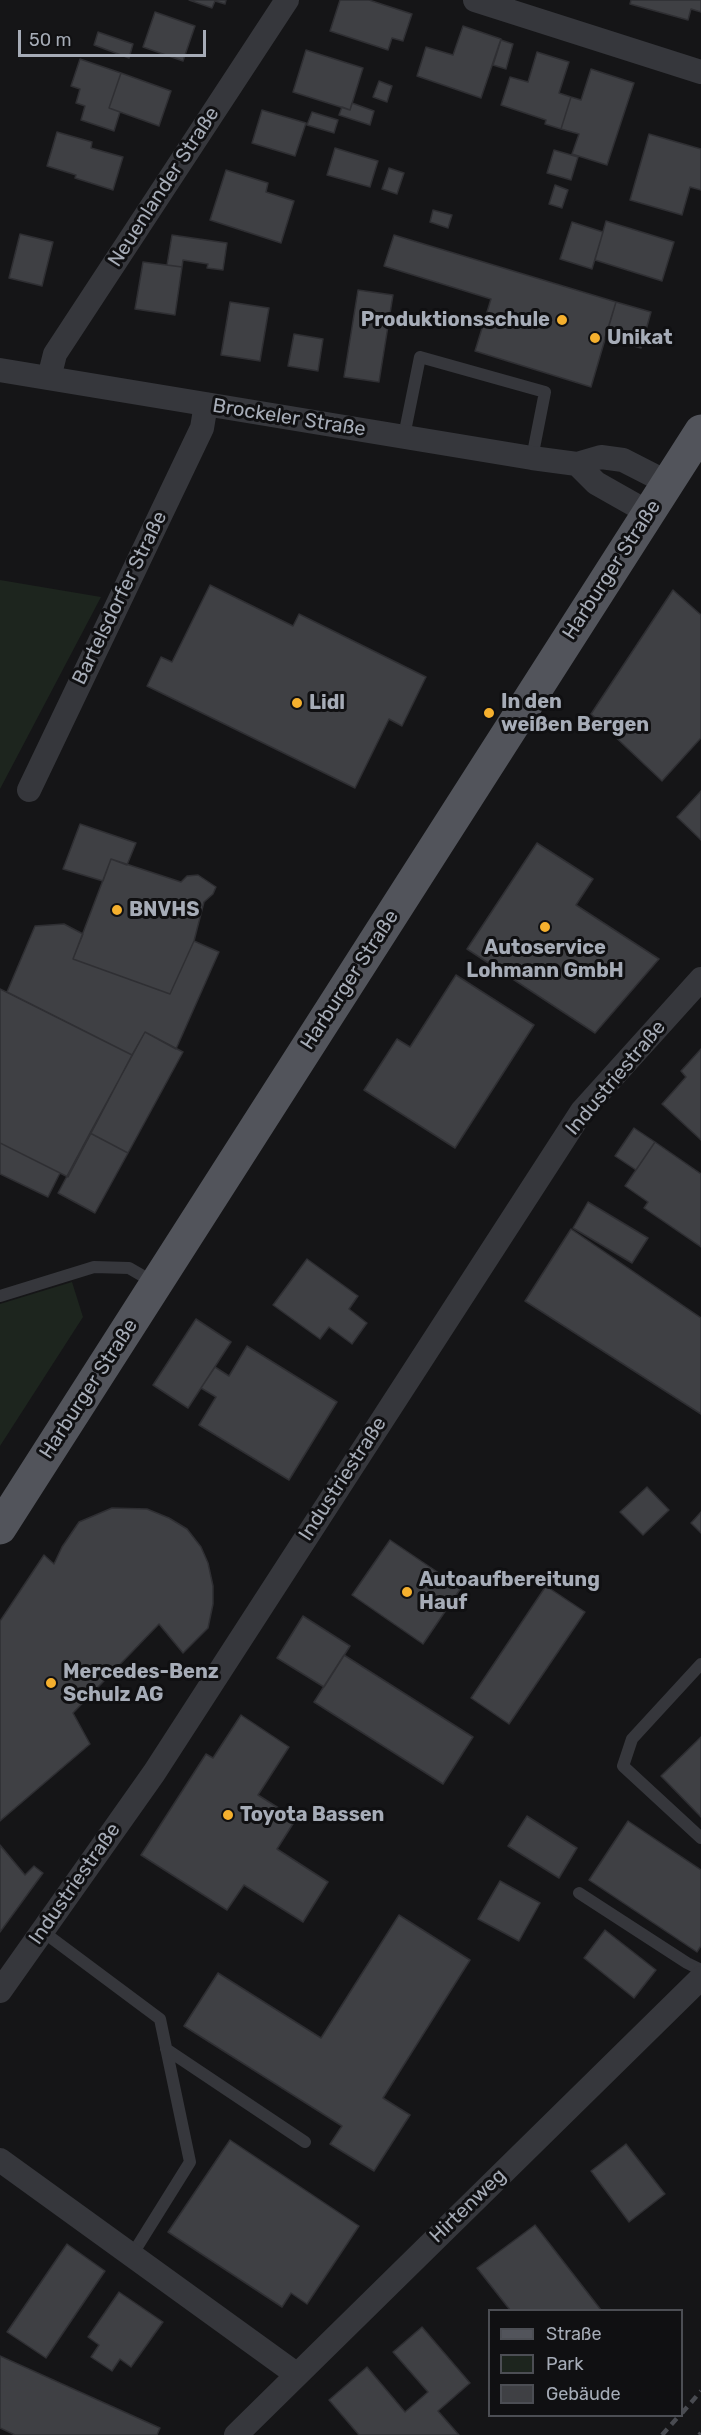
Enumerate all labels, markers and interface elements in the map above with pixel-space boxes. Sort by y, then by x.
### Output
scale bar [21,18,208,56]
text: 50 m [29,29,72,51]
street label: Neuenlander Straße [103,103,225,271]
place label: Produktionsschule [361,308,550,332]
marker: Produktionsschule [555,313,569,327]
place label: Unikat [607,326,673,350]
marker: Unikat [588,331,602,345]
street label: Brockeler Straße [211,394,367,442]
street label: Harburger Straße [558,496,666,644]
street label: Bartelsdorfer Straße [68,507,172,689]
place label: In den weißen Bergen [501,690,649,737]
place label: Lidl [309,691,345,715]
marker: Lidl [290,696,304,710]
marker: In den weißen Bergen [482,706,496,720]
place label: BNVHS [129,898,199,922]
marker: BNVHS [110,903,124,917]
street label: Harburger Straße [296,906,404,1054]
marker: Autoservice Lohmann GmbH [538,920,552,934]
place label: Autoservice Lohmann GmbH [466,936,624,983]
street label: Industriestraße [561,1016,671,1140]
street label: Harburger Straße [35,1315,143,1463]
street label: Industriestraße [294,1413,392,1545]
place label: Autoaufbereitung Hauf [419,1568,600,1615]
marker: Autoaufbereitung Hauf [400,1585,414,1599]
place label: Mercedes-Benz Schulz AG [63,1660,219,1707]
marker: Mercedes-Benz Schulz AG [44,1676,58,1690]
place label: Toyota Bassen [240,1803,384,1827]
marker: Toyota Bassen [221,1808,235,1822]
street label: Industriestraße [24,1819,126,1949]
street label: Hirtenweg [425,2164,511,2248]
legend [488,2309,683,2417]
text: Straße [546,2323,602,2345]
text: Park [546,2353,583,2375]
text: Gebäude [546,2383,621,2405]

